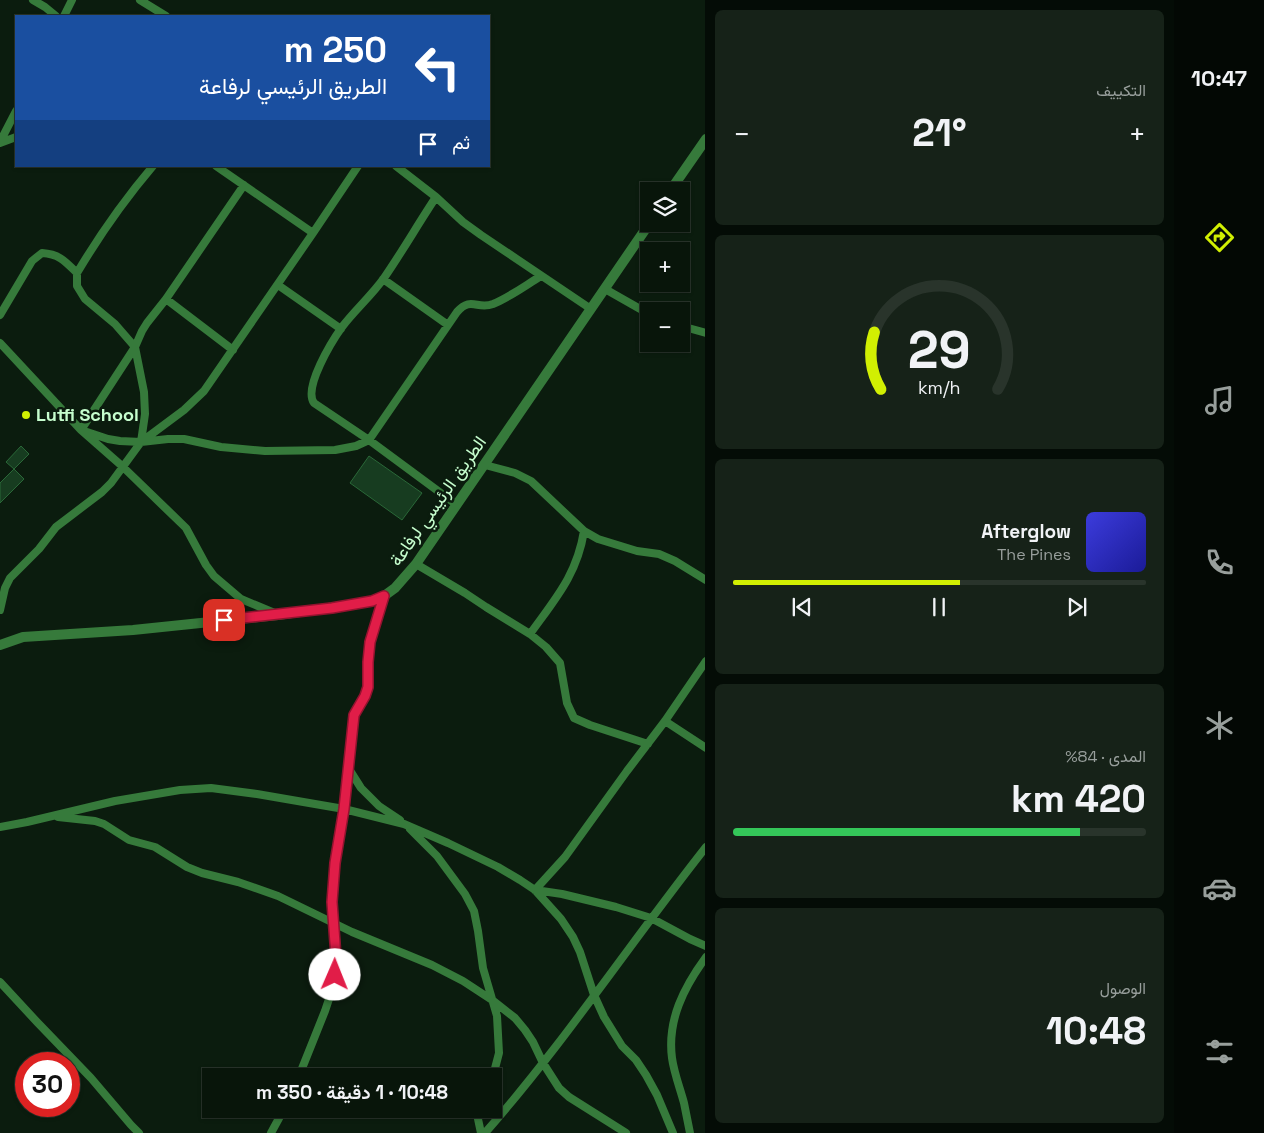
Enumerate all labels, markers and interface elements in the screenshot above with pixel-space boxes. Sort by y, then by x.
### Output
text: 250 m [284,28,387,72]
icon: left [405,35,470,100]
text: 10:47 [1191,64,1247,92]
text: الطريق الرئيسي لرفاعة [199,72,387,100]
text: التكييف [1096,80,1146,101]
text: 21° [912,109,967,157]
text: − [733,116,750,152]
text: + [1129,116,1146,152]
icon: arrive [414,130,442,158]
text: ثم [452,130,470,155]
map controls [640,182,690,352]
button: layers [640,182,690,232]
icon: directions [1202,220,1237,255]
button: + [640,242,690,292]
button: − [640,302,690,352]
text: 29 [908,317,971,383]
text: km/h [918,376,961,399]
icon: music [1202,383,1237,418]
place label: Lutfi School [36,403,139,426]
marker: Lutfi School [20,409,32,421]
street label: الطريق الرئيسي لرفاعة [384,431,494,573]
text: Afterglow [981,519,1071,544]
text: The Pines [997,544,1071,565]
icon: phone [1202,545,1237,580]
icon: previous [788,593,816,621]
icon: pause [925,593,953,621]
icon: next [1063,593,1091,621]
pin [203,599,245,641]
icon: arrive [210,606,238,634]
icon: climate [1202,708,1237,743]
text: المدى · 84% [1065,746,1146,767]
text: 420 km [1011,775,1146,823]
icon: car [1202,871,1237,906]
position arrow [308,948,360,1000]
text: الوصول [1100,978,1146,999]
text: 10:48 [1046,1007,1146,1055]
icon: filters [1202,1034,1237,1069]
speed limit sign: 30 [15,1052,80,1117]
text: 10:48 · 1 دقيقة · 350 m [256,1080,448,1105]

